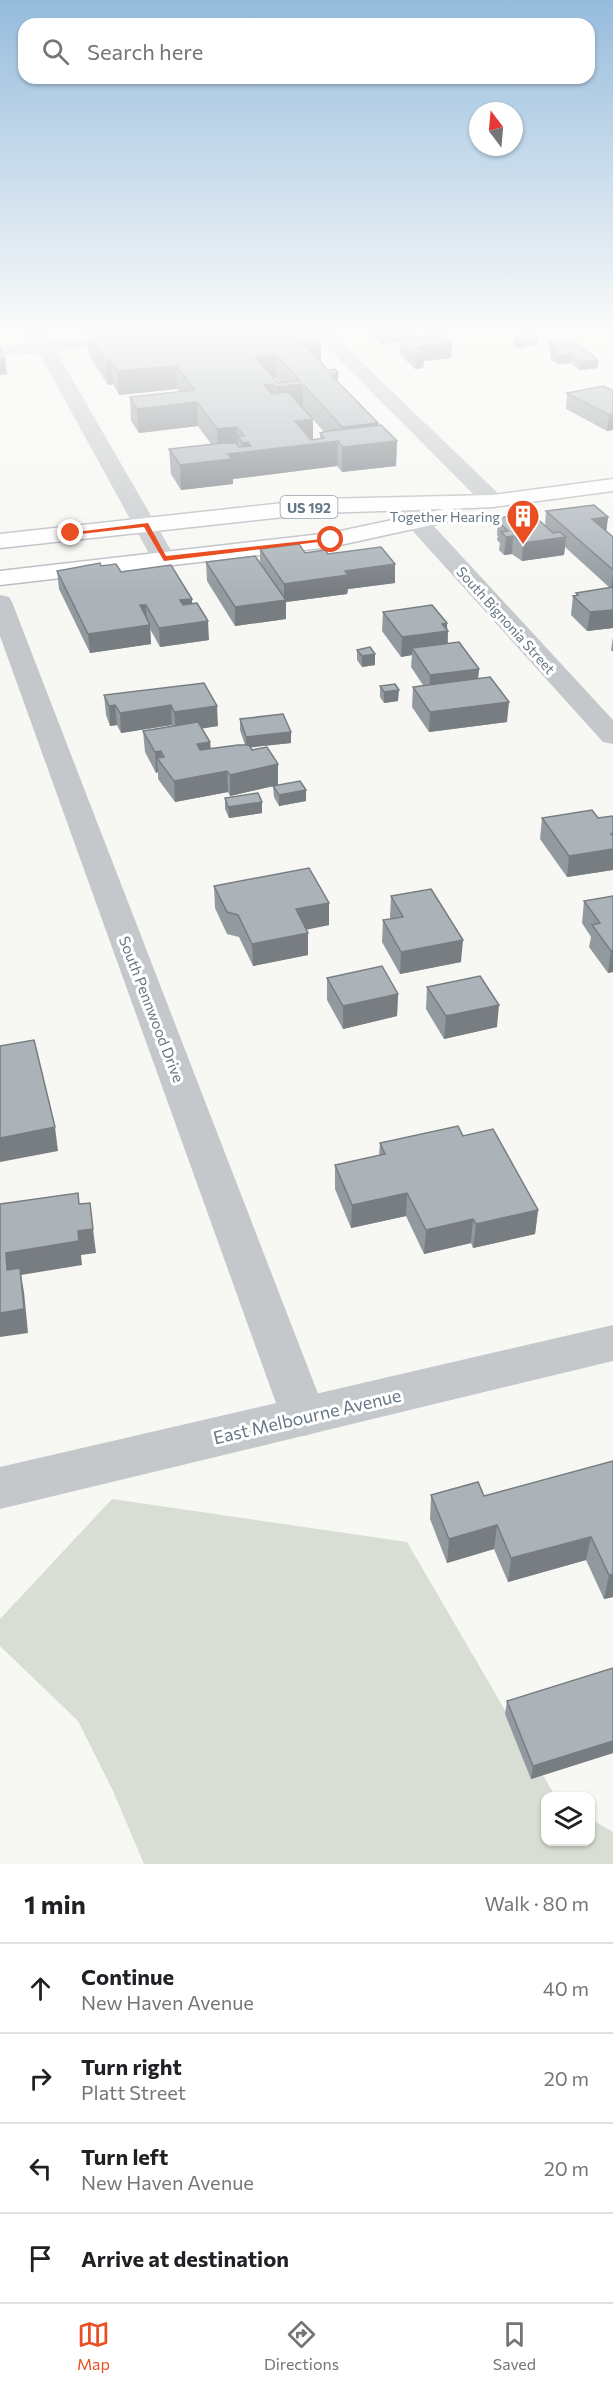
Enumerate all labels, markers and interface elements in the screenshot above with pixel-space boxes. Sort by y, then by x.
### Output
search box [18,18,595,84]
icon: search [39,35,72,68]
text: Search here [87,38,203,65]
north arrow [469,102,523,156]
road number: US 192 [280,496,338,518]
building icon: Together Hearing [505,498,541,545]
place label: Together Hearing [390,508,500,525]
route end [57,519,83,545]
route start [317,526,343,552]
street label: South Bignonia Street [453,563,559,677]
street label: South Pennwood Drive [116,933,188,1085]
street label: East Melbourne Avenue [211,1384,403,1448]
map controls [541,1792,595,1846]
button: layers [541,1792,595,1846]
text: 1 min [24,1888,86,1919]
text: Walk · 80 m [484,1891,589,1915]
text: Continue [81,1963,174,1990]
icon: ahead [24,1972,57,2005]
text: 40 m [543,1976,589,2000]
text: New Haven Avenue [81,1990,254,2014]
text: Turn right [81,2053,182,2080]
icon: right [24,2062,57,2095]
text: 20 m [544,2066,589,2090]
text: Platt Street [81,2080,186,2104]
text: Turn left [81,2143,168,2170]
icon: left [24,2152,57,2185]
text: 20 m [544,2156,589,2180]
text: New Haven Avenue [81,2170,254,2194]
icon: arrive [24,2242,57,2275]
text: Arrive at destination [81,2245,289,2272]
tab: Map [77,2318,110,2373]
tab: Directions [264,2318,339,2373]
tab: Saved [493,2318,536,2373]

